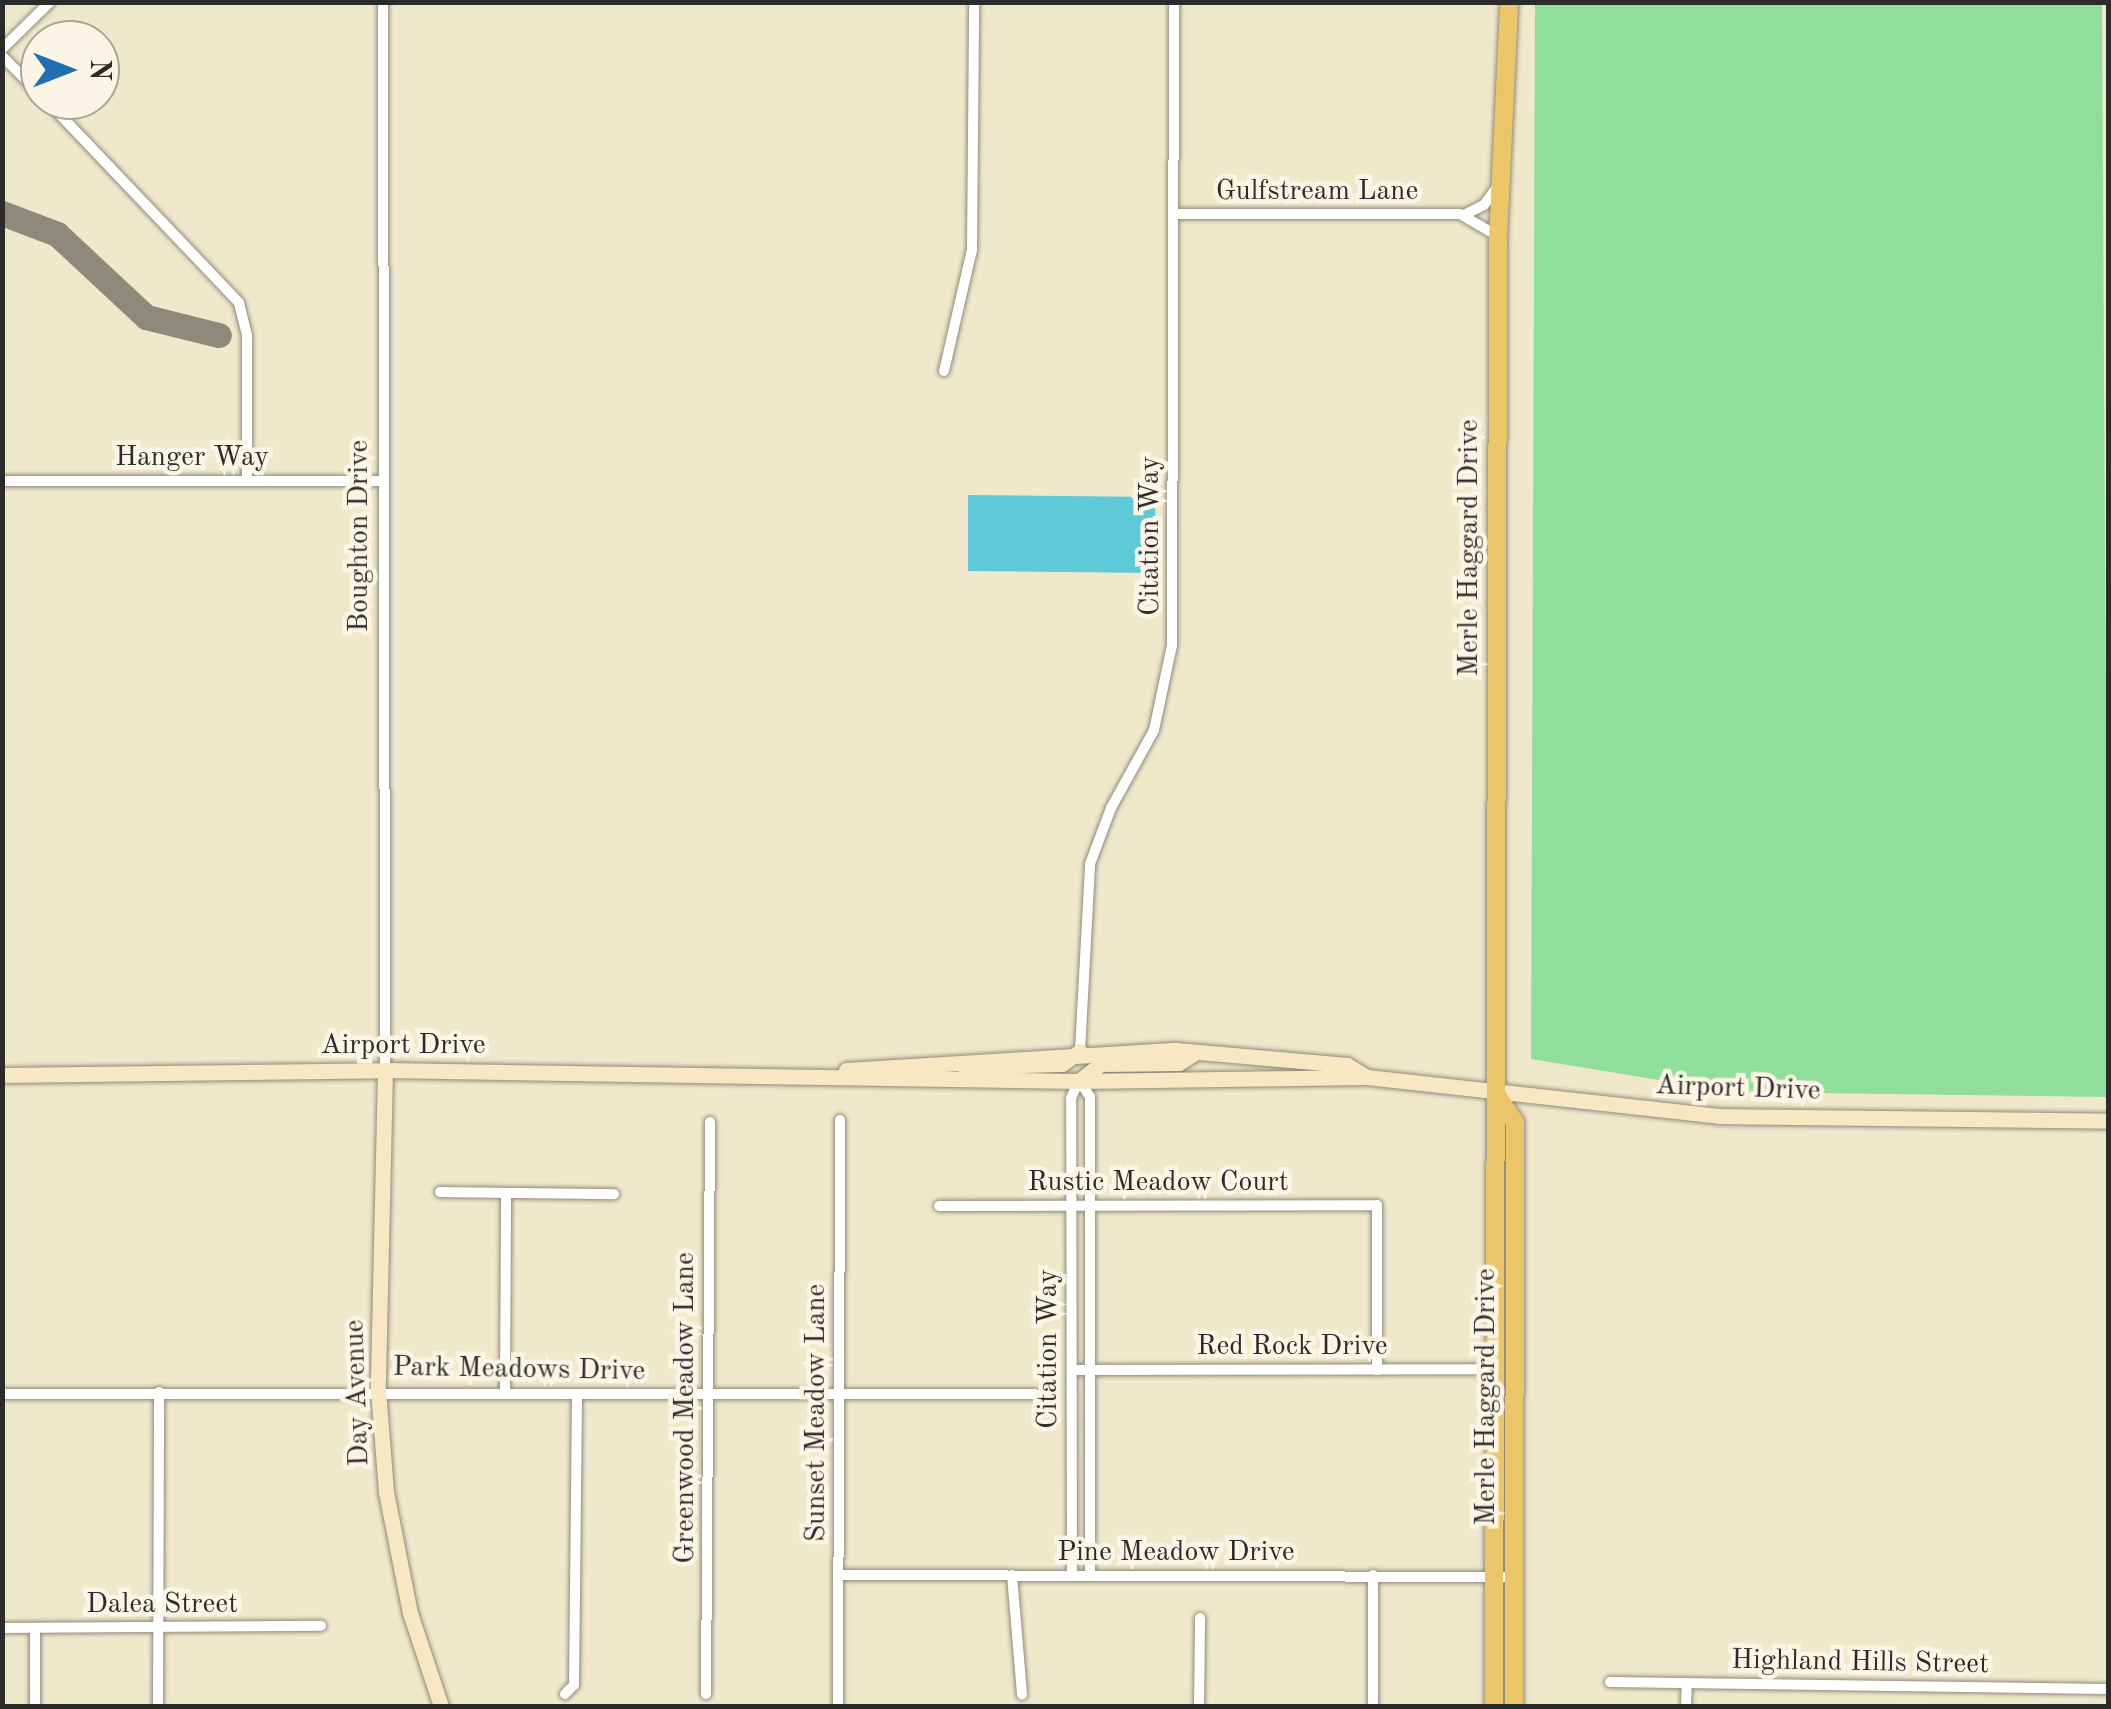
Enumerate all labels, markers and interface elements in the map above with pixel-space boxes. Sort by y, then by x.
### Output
north arrow [20,20,120,120]
text: N [84,59,112,81]
street label: Gulfstream Lane [1216,175,1418,209]
street label: Merle Haggard Drive [1453,419,1487,677]
street label: Boughton Drive [343,440,377,632]
street label: Hanger Way [115,441,269,475]
street label: Citation Way [1134,456,1168,616]
street label: Airport Drive [320,1029,486,1063]
street label: Airport Drive [1655,1069,1821,1109]
street label: Rustic Meadow Court [1027,1166,1289,1200]
street label: Greenwood Meadow Lane [669,1252,703,1564]
street label: Merle Haggard Drive [1470,1268,1504,1526]
street label: Citation Way [1032,1269,1066,1429]
street label: Sunset Meadow Lane [800,1284,834,1542]
street label: Day Avenue [339,1319,377,1467]
street label: Red Rock Drive [1196,1330,1388,1364]
street label: Park Meadows Drive [392,1351,646,1389]
street label: Pine Meadow Drive [1057,1536,1295,1570]
street label: Dalea Street [86,1588,238,1622]
street label: Highland Hills Street [1731,1644,1989,1682]

